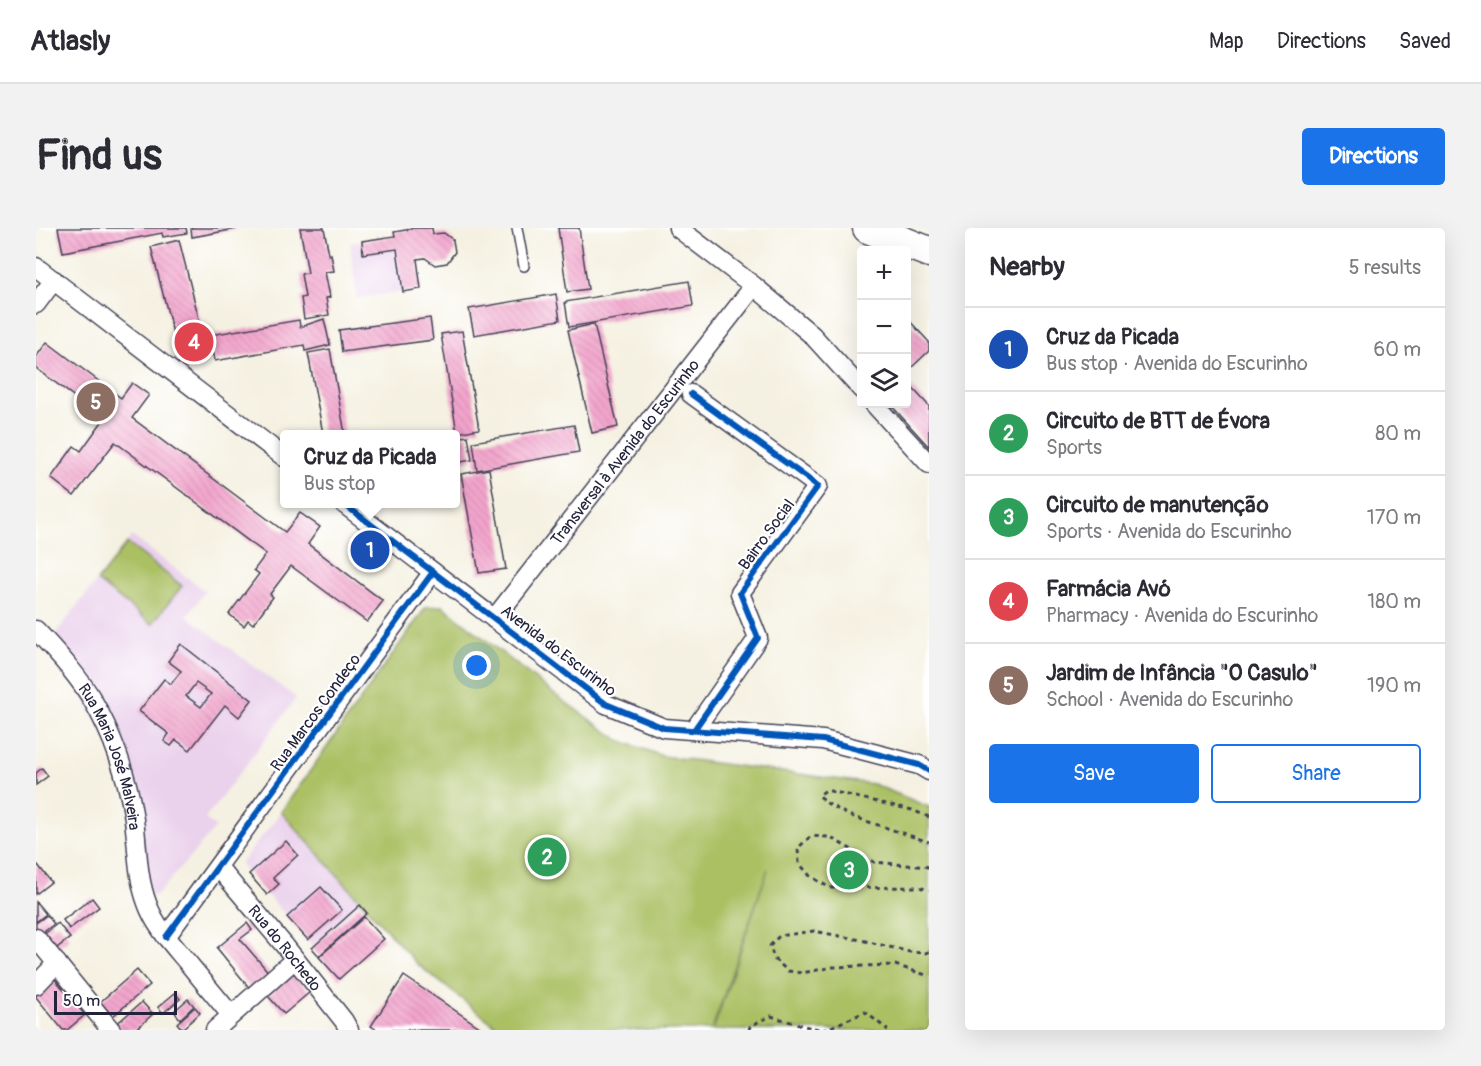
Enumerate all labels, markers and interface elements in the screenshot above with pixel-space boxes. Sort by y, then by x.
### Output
text: Atlasly [30,24,110,59]
text: Map [1209,28,1244,55]
text: Directions [1277,28,1366,55]
text: Saved [1399,28,1451,55]
button: Directions [1302,128,1445,185]
text: Find us [36,130,162,182]
map controls [857,246,911,408]
button: + [857,246,911,300]
text: Nearby [989,251,1065,283]
text: 5 results [1349,255,1421,280]
button: − [857,300,911,354]
pin: 4 [174,320,214,364]
text: Cruz da Picada [1046,323,1179,351]
text: 1 [1005,337,1012,362]
text: 60 m [1374,337,1421,362]
text: Bus stop · Avenida do Escurinho [1046,351,1308,376]
button: layers [857,354,911,408]
street label: Transversal à Avenida do Escurinho [547,355,704,549]
pin: 5 [76,380,116,424]
text: Circuito de BTT de Évora [1046,407,1270,435]
text: 2 [1003,421,1014,446]
text: 80 m [1375,421,1421,446]
popup [280,430,460,508]
text: Sports [1046,435,1102,460]
text: Cruz da Picada [304,443,437,471]
text: Bus stop [304,471,376,496]
text: Circuito de manutenção [1046,491,1269,519]
street label: Bairro Social [734,495,799,574]
text: 3 [1003,505,1014,530]
text: 170 m [1367,505,1421,530]
text: Sports · Avenida do Escurinho [1046,519,1292,544]
pin: 1 [350,528,390,572]
text: Farmácia Avó [1046,575,1171,603]
text: 4 [1003,589,1014,614]
text: 180 m [1367,589,1421,614]
street label: Avenida do Escurinho [497,601,620,701]
text: Pharmacy · Avenida do Escurinho [1046,603,1318,628]
street label: Rua Marcos Condeço [266,650,365,775]
your location [462,651,491,680]
text: Jardim de Infância "O Casulo" [1046,659,1318,687]
text: 5 [1003,673,1014,698]
text: 190 m [1367,673,1421,698]
street label: Rua Maria José Malveira [74,680,144,831]
text: School · Avenida do Escurinho [1046,687,1293,712]
button: Save [989,744,1199,803]
button: Share [1211,744,1421,803]
pin: 2 [528,834,566,880]
pin: 3 [830,848,868,892]
street label: Rua do Rochedo [243,901,326,996]
scale bar [54,988,177,1016]
text: 50 m [63,991,100,1011]

